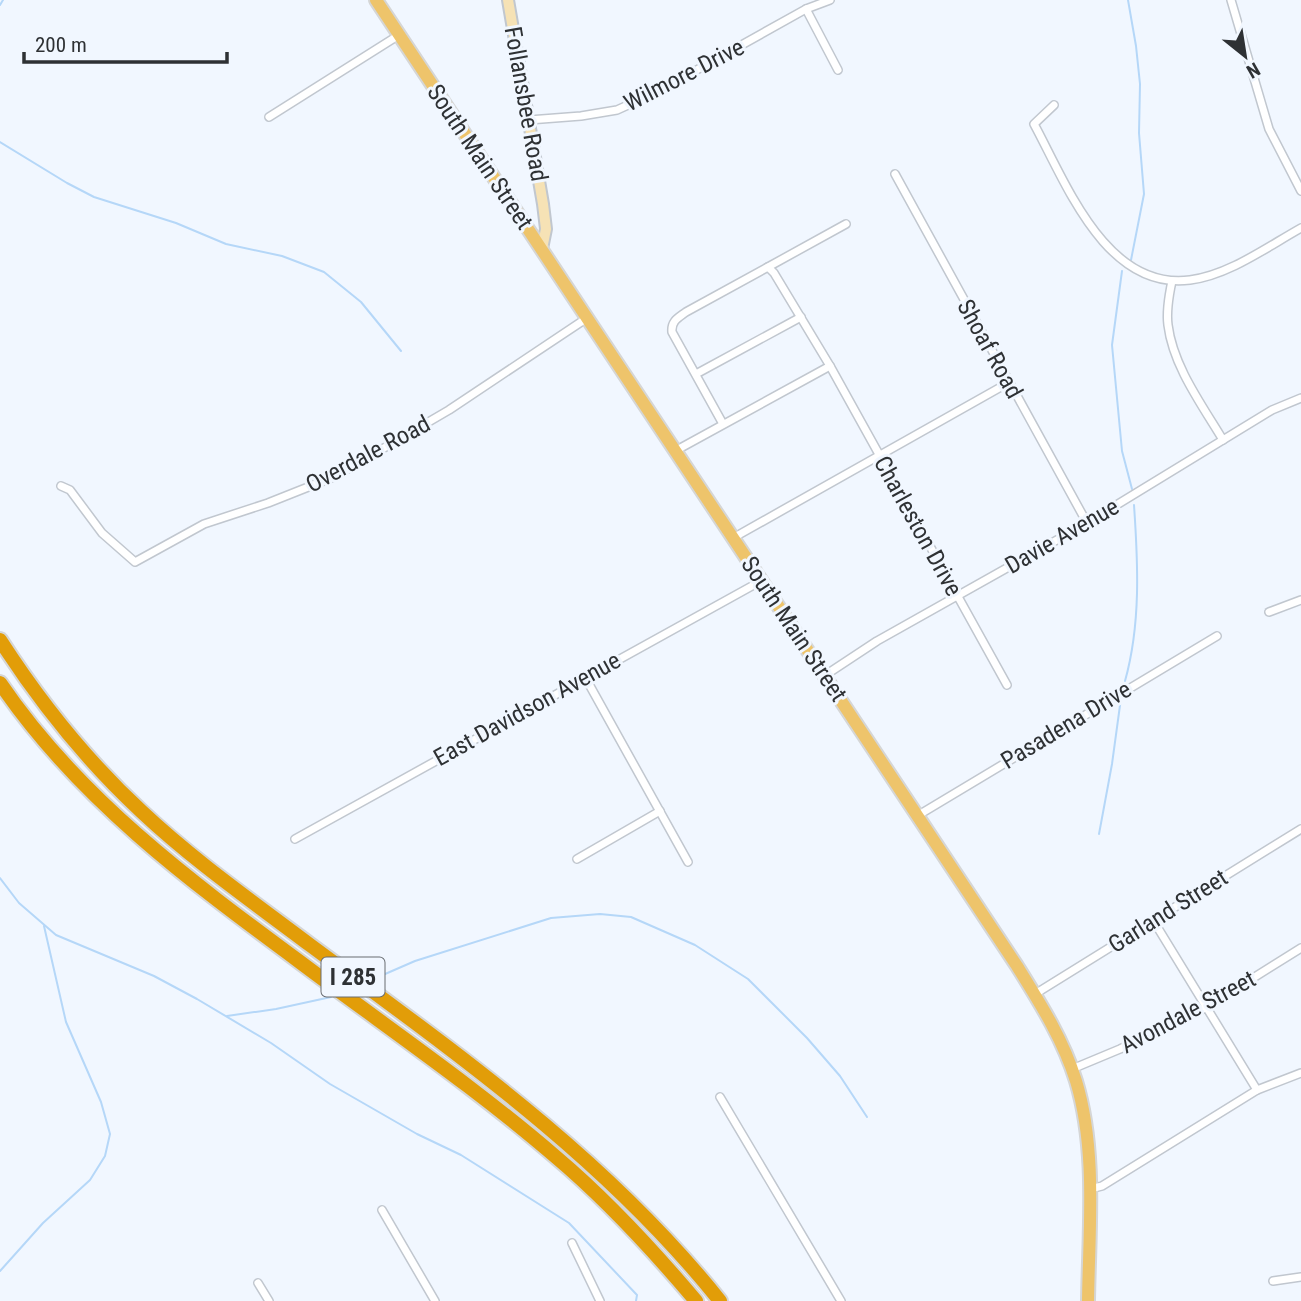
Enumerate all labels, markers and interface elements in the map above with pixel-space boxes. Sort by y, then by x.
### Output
scale bar [24,21,228,65]
north arrow [1210,21,1280,91]
street label: Follansbee Road [499,25,553,183]
text: 200 m [35,33,87,57]
street label: Wilmore Drive [619,33,749,117]
text: N [1242,57,1264,83]
street label: South Main Street [421,79,539,235]
street label: Shoaf Road [951,295,1029,403]
street label: Overdale Road [301,410,435,498]
street label: Charleston Drive [868,451,968,601]
street label: Davie Avenue [1000,492,1124,580]
street label: South Main Street [735,551,853,707]
street label: East Davidson Avenue [429,646,625,772]
street label: Pasadena Drive [996,675,1136,775]
street label: Garland Street [1103,863,1233,959]
road number: I 285 [322,958,384,996]
street label: Avondale Street [1116,965,1260,1059]

